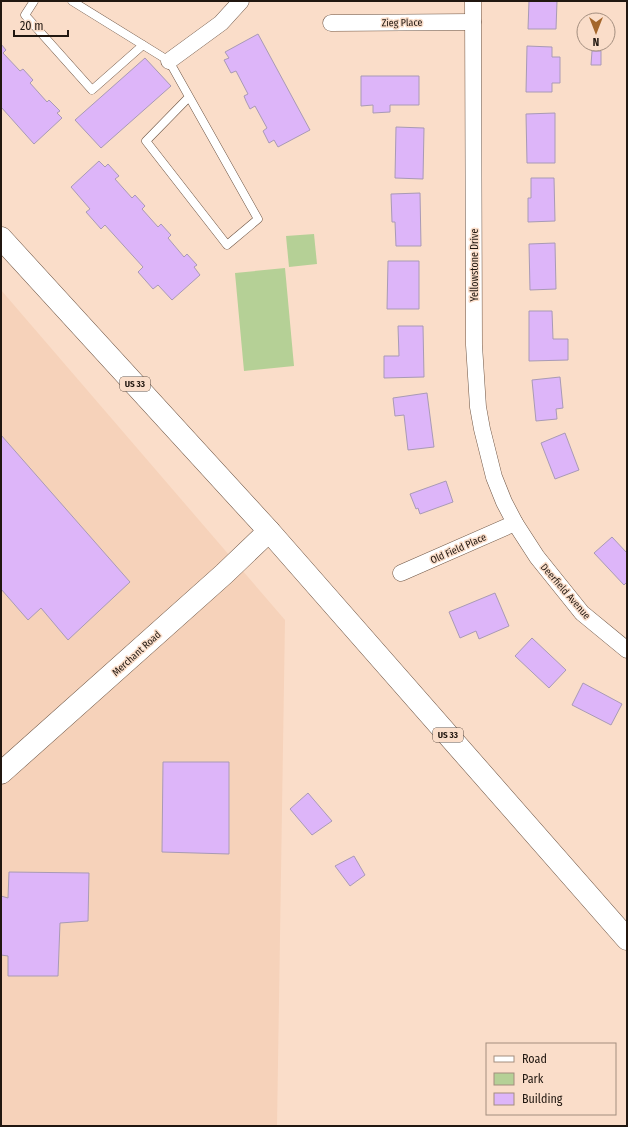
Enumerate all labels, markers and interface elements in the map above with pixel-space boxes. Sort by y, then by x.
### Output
scale bar [14,12,68,38]
north arrow [576,12,616,52]
street label: Zieg Place [381,17,423,29]
text: 20 m [20,19,44,33]
text: N [593,35,599,48]
street label: Yellowstone Drive [469,229,481,301]
road number: US 33 [120,377,150,391]
street label: Old Field Place [429,531,488,567]
street label: Deerfield Avenue [538,561,593,622]
street label: Merchant Road [110,629,163,679]
road number: US 33 [433,728,463,742]
legend [486,1043,616,1115]
text: Road [522,1052,547,1066]
text: Park [522,1072,544,1086]
text: Building [522,1092,563,1106]

